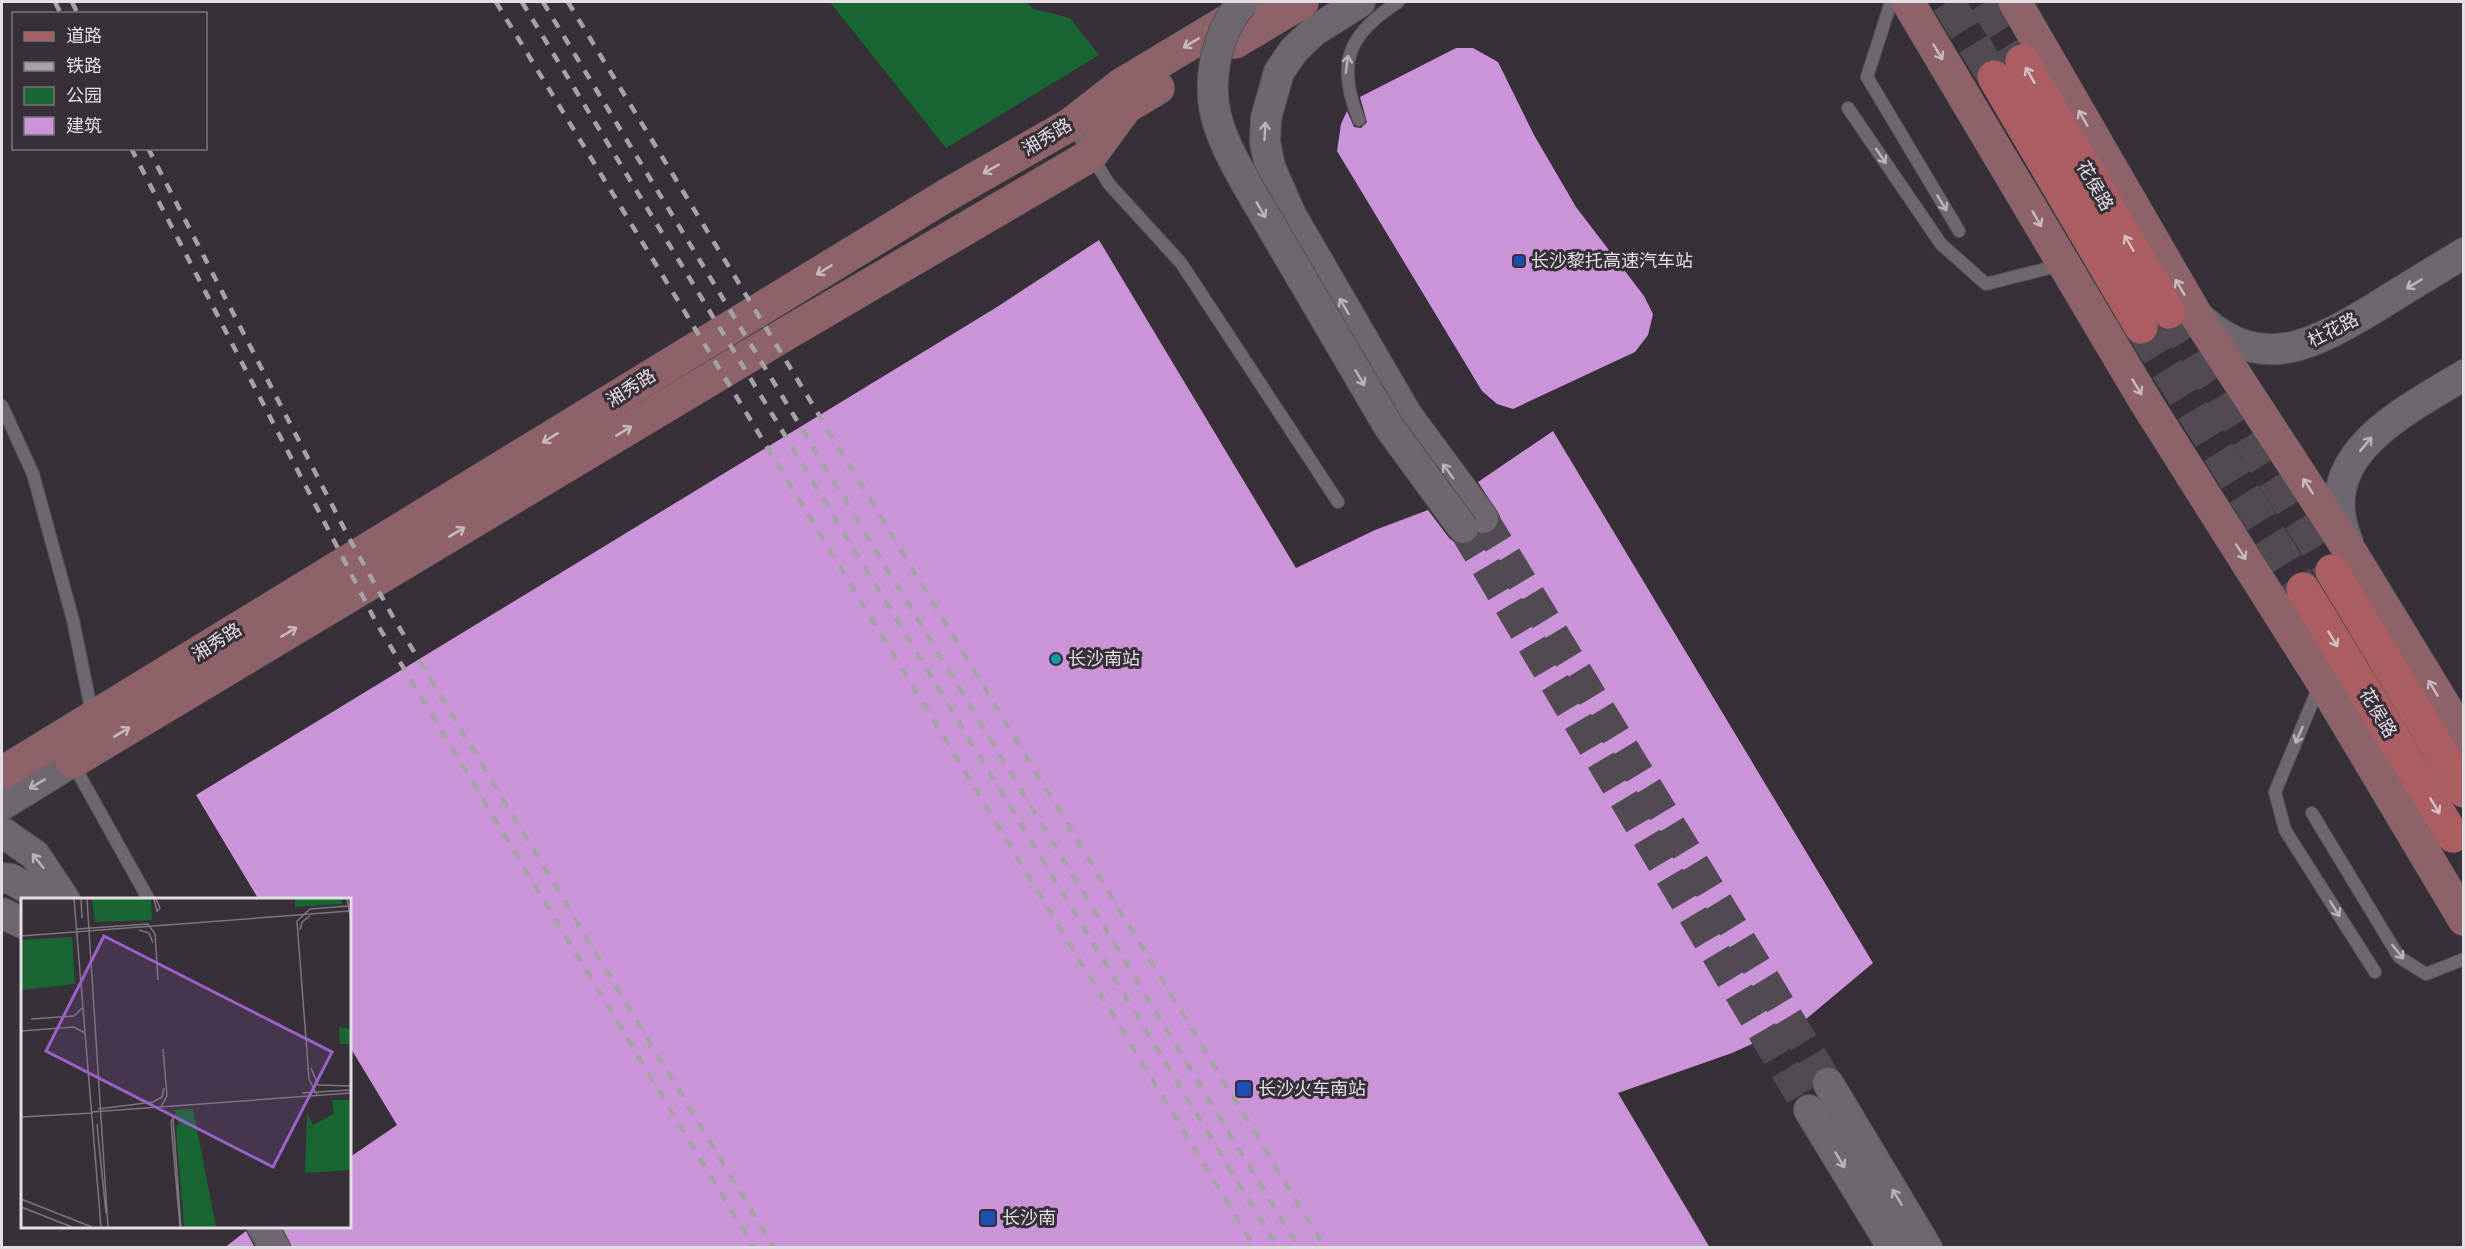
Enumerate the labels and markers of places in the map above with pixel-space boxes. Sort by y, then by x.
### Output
place label: 长沙黎托高速汽车站 [1531,250,1693,272]
marker: 长沙黎托高速汽车站 [1512,254,1526,268]
place label: 长沙南站 [1068,648,1140,670]
marker: 长沙南站 [1049,652,1063,666]
place label: 长沙火车南站 [1258,1078,1366,1100]
marker: 长沙火车南站 [1235,1080,1253,1098]
place label: 长沙南 [1002,1207,1056,1229]
marker: 长沙南 [979,1209,997,1227]

